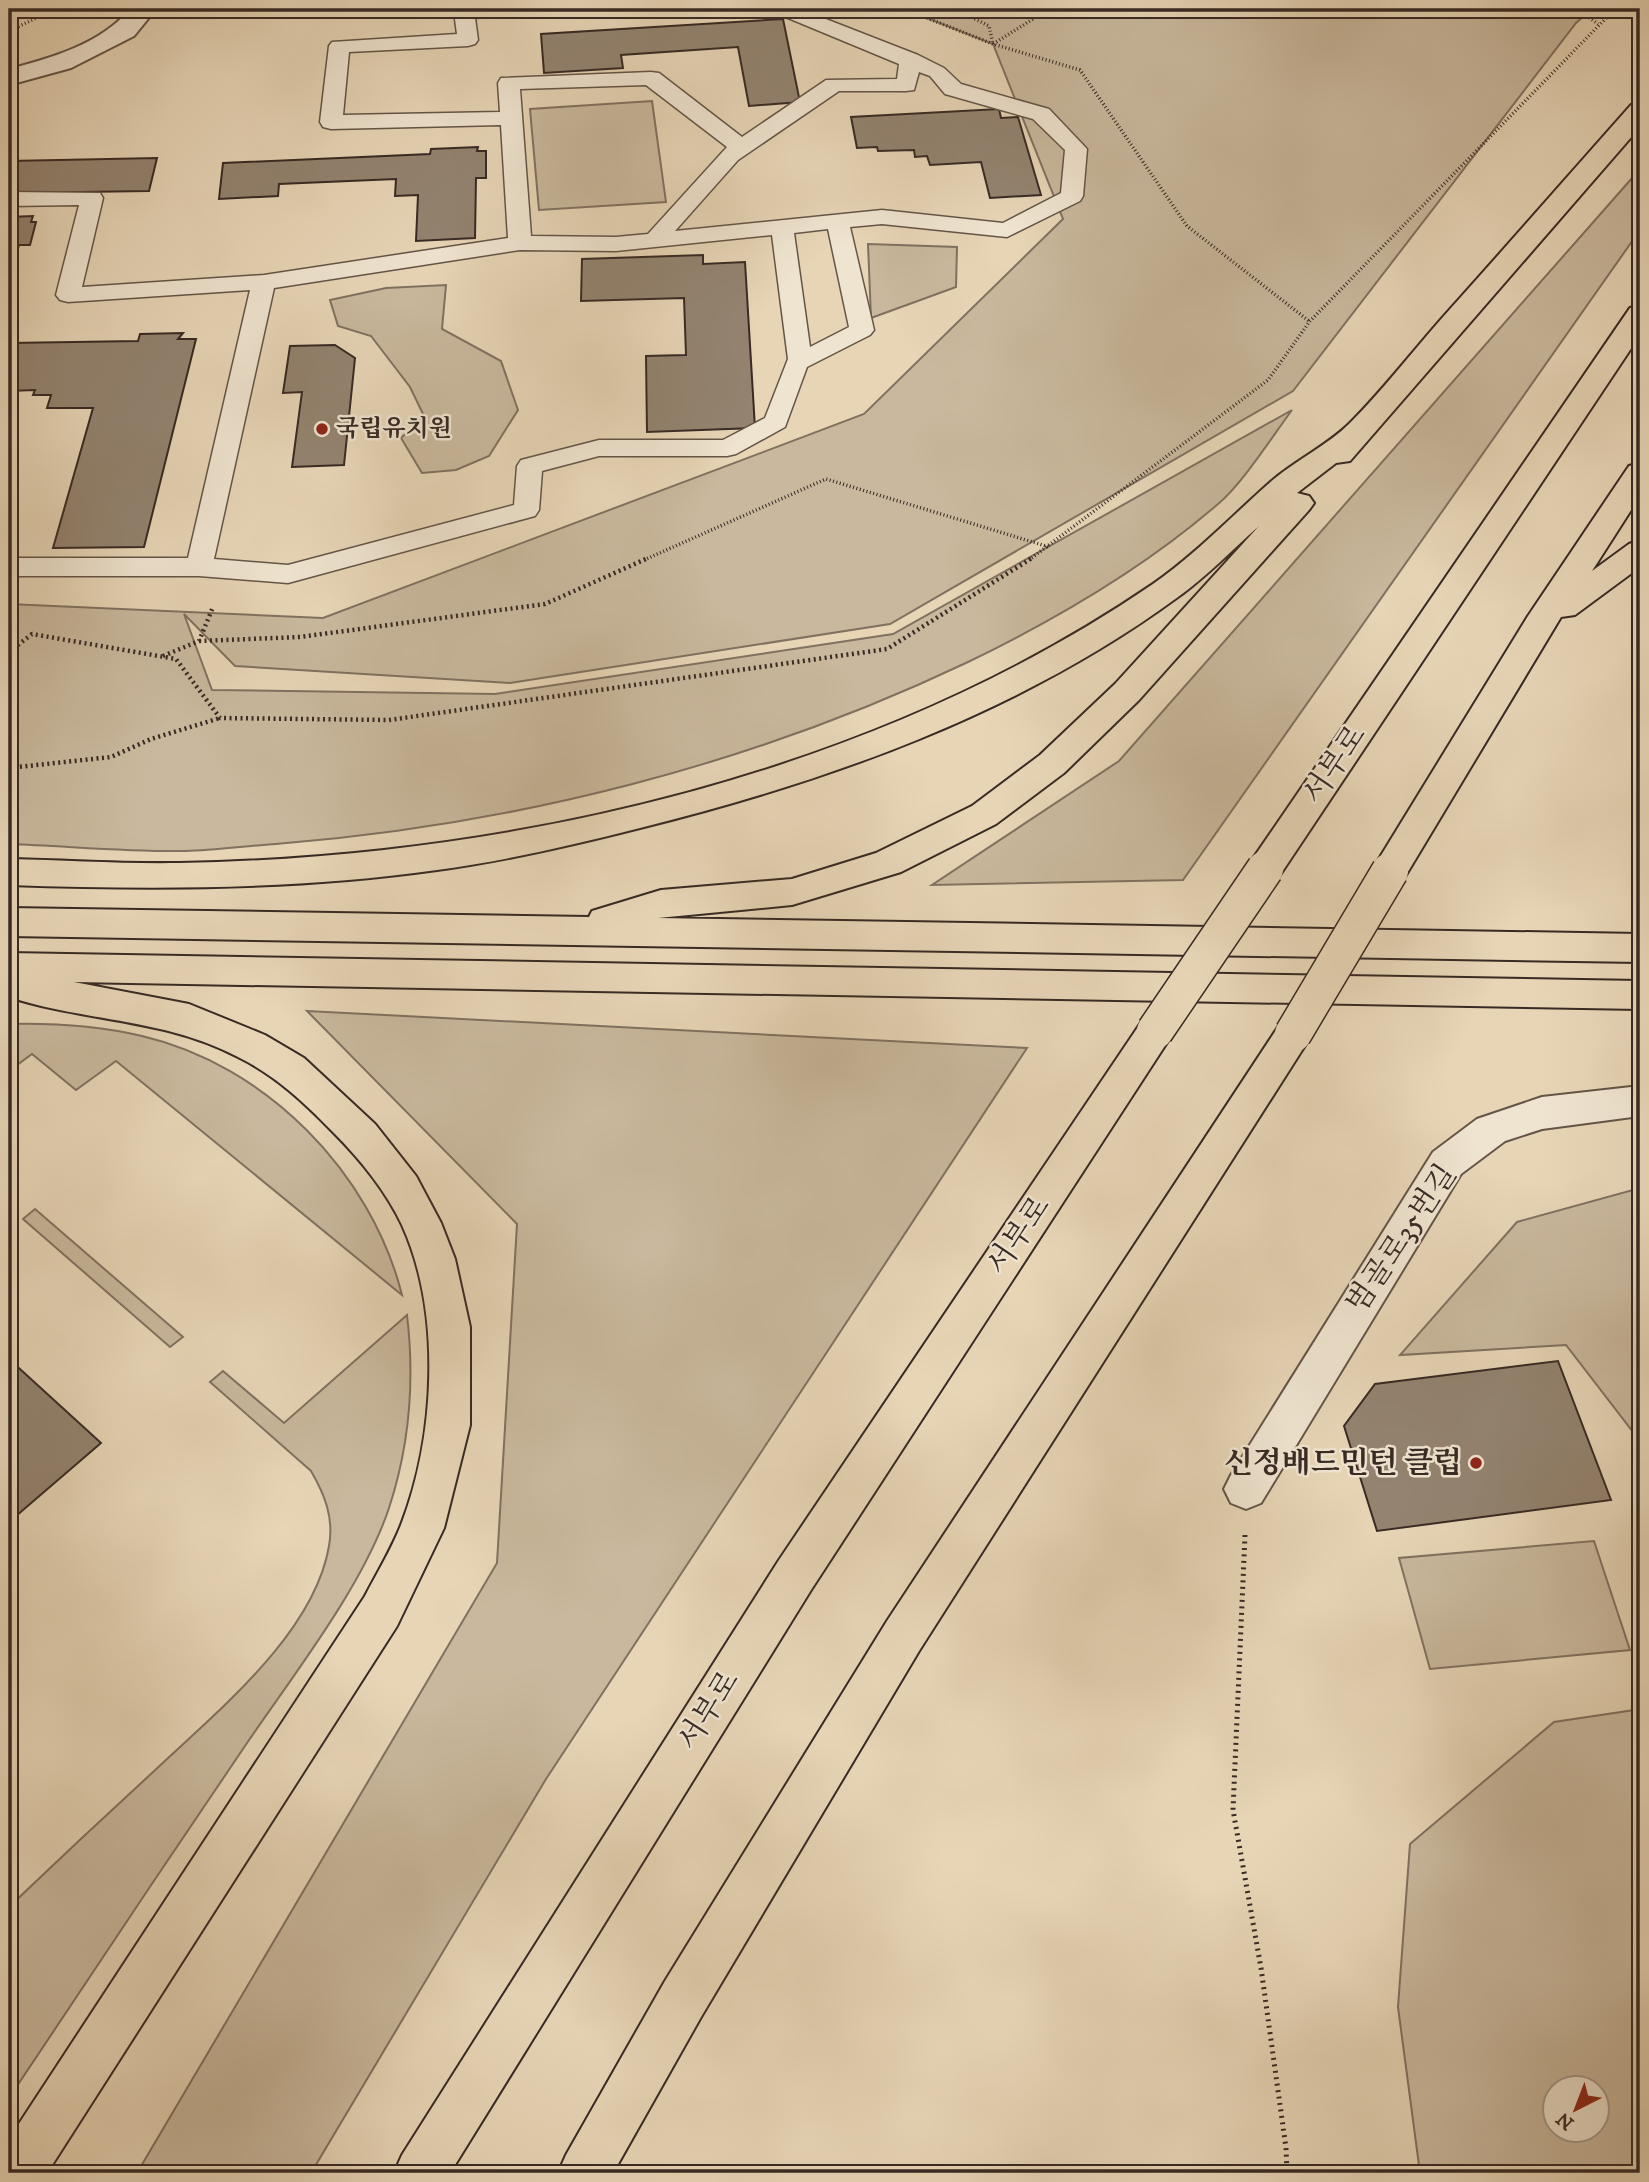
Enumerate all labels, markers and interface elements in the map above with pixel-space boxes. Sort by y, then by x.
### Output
place label: 국립유치원 [336,414,452,444]
marker: 국립유치원 [314,421,330,437]
street label: 서부로 [1295,719,1375,811]
street label: 범골로35번길 [1339,1158,1465,1320]
street label: 서부로 [979,1190,1059,1282]
place label: 신정배드민턴 클럽 [1224,1445,1462,1482]
marker: 신정배드민턴 클럽 [1468,1455,1484,1471]
street label: 서부로 [670,1664,748,1758]
north arrow [1540,2074,1610,2144]
text: N [1552,2106,1579,2134]

